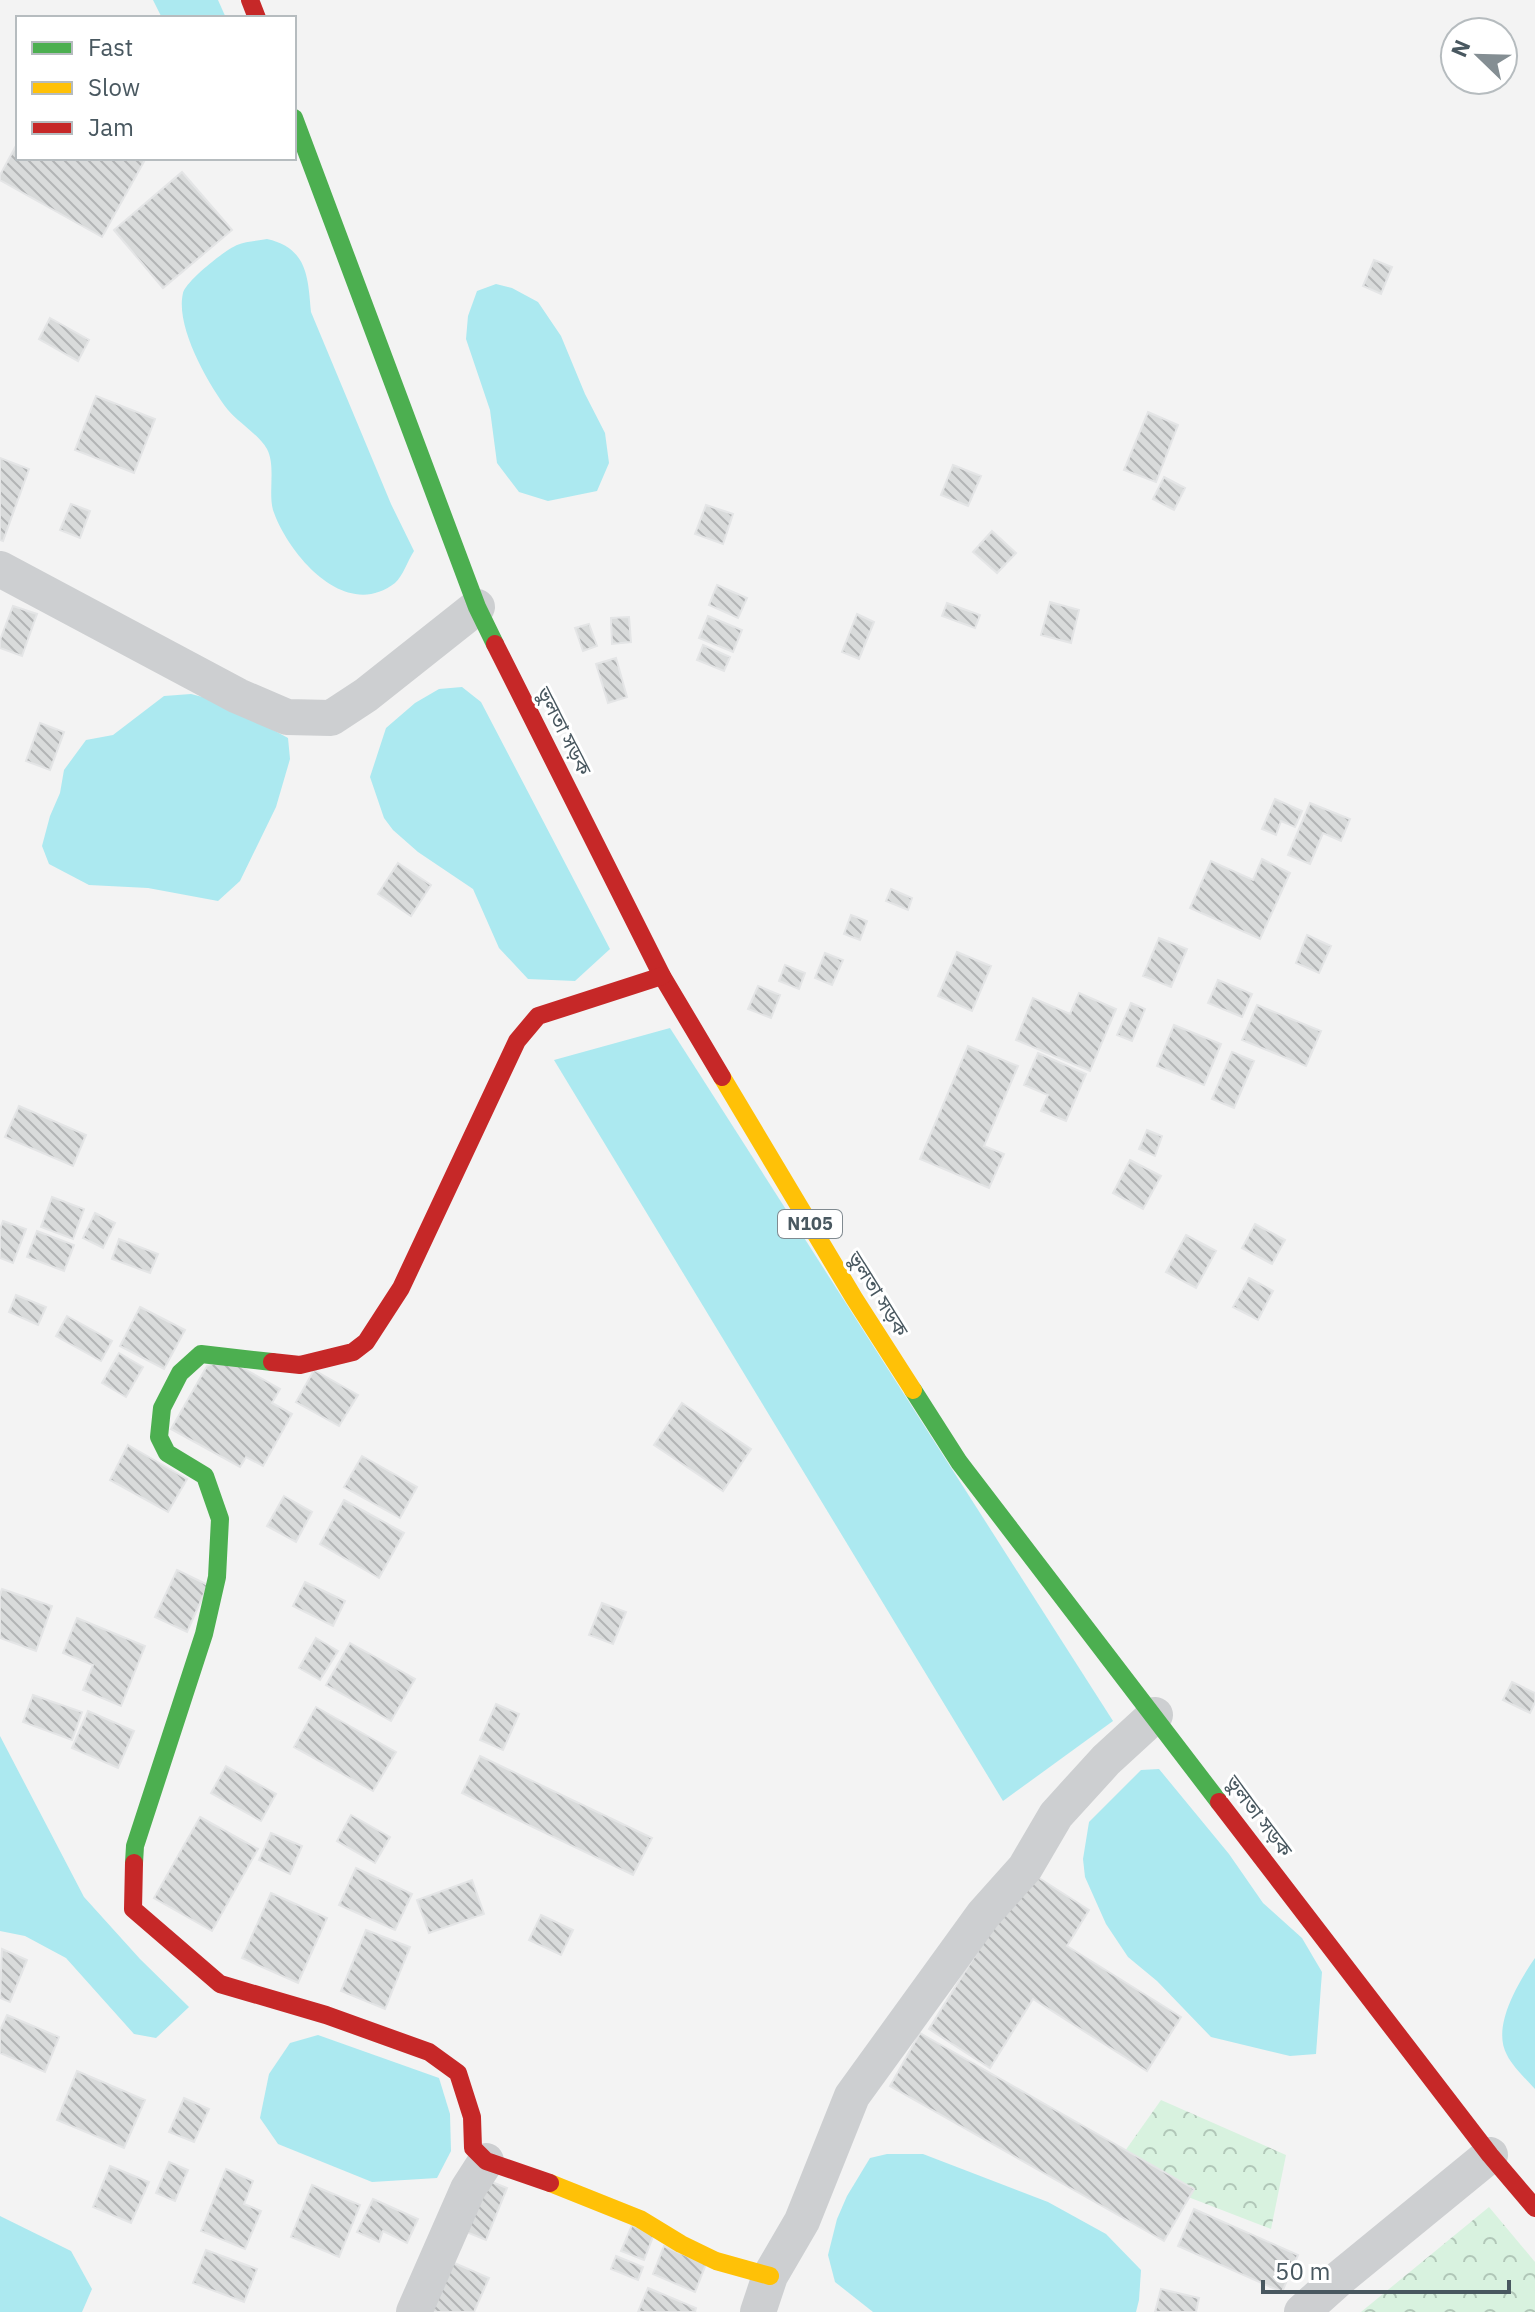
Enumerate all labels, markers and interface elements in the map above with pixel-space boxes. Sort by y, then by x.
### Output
legend [16,16,296,160]
north arrow [1439,16,1519,96]
text: Fast [88,31,133,63]
text: N [1444,35,1477,61]
text: Slow [88,71,140,103]
text: Jam [88,111,134,143]
street label: ভুলতা সড়ক [530,681,599,780]
road number: N105 [778,1210,842,1238]
street label: ভুলতা সড়ক [841,1245,916,1342]
street label: ভুলতা সড়ক [1219,1769,1299,1863]
scale bar [1263,2244,1509,2294]
text: 50 m [1275,2255,1330,2287]

